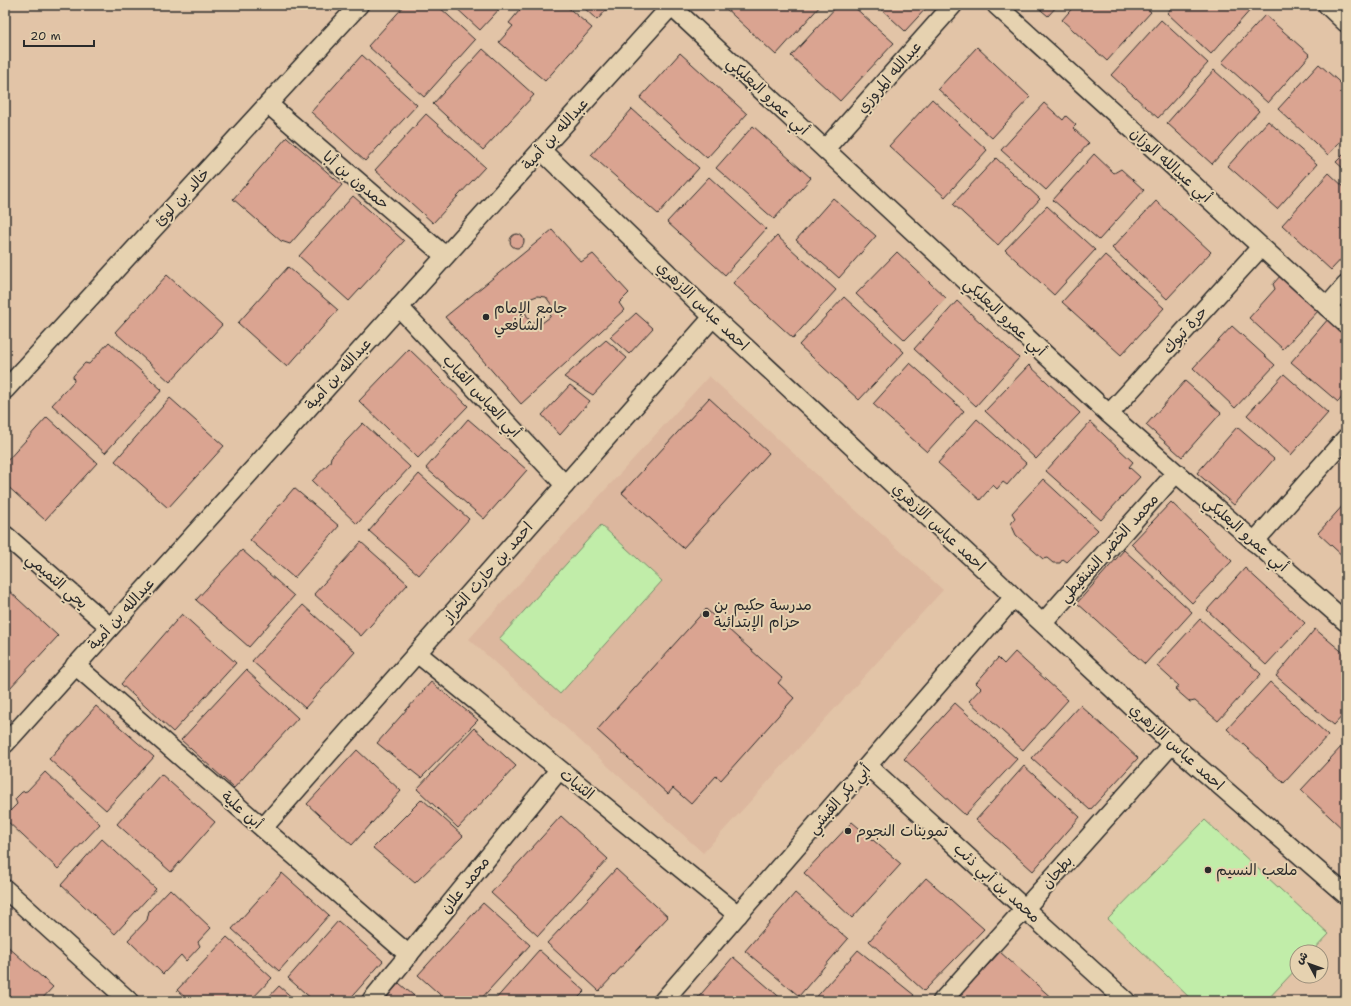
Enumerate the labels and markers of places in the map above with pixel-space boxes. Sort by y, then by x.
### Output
place label: جامع الإمام الشافعي [494,298,568,338]
marker: جامع الإمام الشافعي [481,312,491,322]
place label: مدرسة حكيم بن حزام الإبتدائية [714,595,812,633]
marker: مدرسة حكيم بن حزام الإبتدائية [701,609,711,619]
place label: تموينات النجوم [856,821,949,843]
marker: تموينات النجوم [843,826,853,836]
place label: ملعب النسيم [1216,860,1297,882]
marker: ملعب النسيم [1203,865,1213,875]

